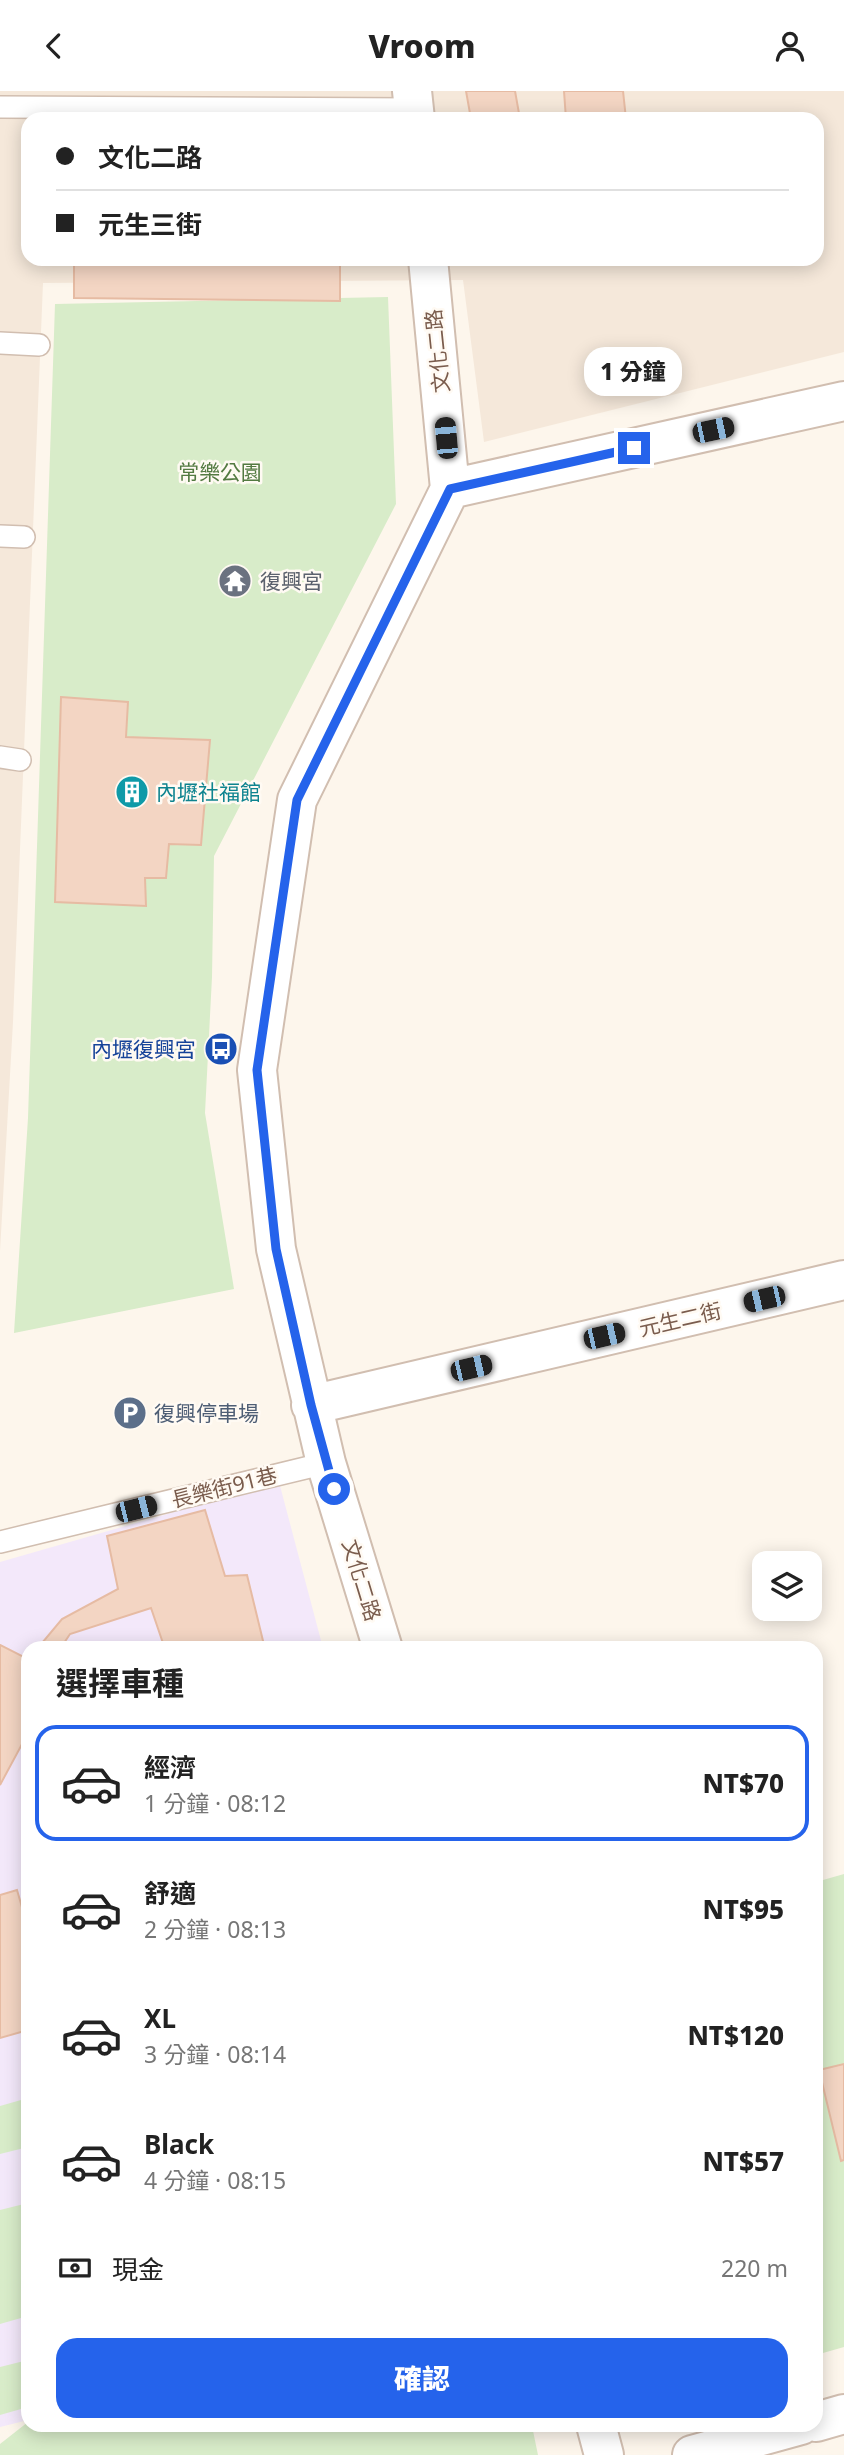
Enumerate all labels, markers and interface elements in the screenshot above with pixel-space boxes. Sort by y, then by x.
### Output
text: Vroom [369,24,475,67]
icon: back [35,27,73,65]
icon: person [771,27,809,65]
text: 文化二路 [98,139,202,175]
text: 元生三街 [98,206,202,242]
street label: 文化二路 [419,308,455,394]
callout: 1 分鐘 [585,347,683,395]
text: 1 分鐘 [600,355,666,387]
car [691,415,736,445]
car [434,416,459,460]
route end [618,432,650,464]
park label: 常樂公園 [178,458,262,486]
temple icon: 復興宮 [216,562,254,600]
place label: 復興宮 [260,567,323,595]
building icon: 內壢社福館 [113,773,151,811]
place label: 內壢社福館 [156,778,261,806]
bus stop icon: 內壢復興宮 [202,1030,240,1068]
place label: 內壢復興宮 [91,1035,196,1063]
car [742,1284,787,1314]
street label: 元生二街 [636,1296,724,1342]
car [582,1321,627,1351]
car [449,1353,494,1383]
parking icon: 復興停車場 [111,1394,149,1432]
place label: 復興停車場 [154,1399,259,1427]
street label: 長樂街91巷 [168,1460,280,1514]
route start [318,1473,350,1505]
car [114,1494,159,1524]
street label: 文化二路 [336,1536,388,1624]
map controls [752,1551,822,1621]
button: layers [752,1551,822,1621]
text: 選擇車種 [56,1661,184,1704]
text: 經濟 [144,1749,196,1785]
icon: car [60,1752,123,1815]
text: NT$70 [702,1765,784,1801]
text: 1 分鐘 · 08:12 [144,1787,286,1819]
text: 舒適 [144,1875,196,1911]
icon: car [60,1878,123,1941]
text: NT$95 [702,1891,784,1927]
text: 2 分鐘 · 08:13 [144,1913,286,1945]
text: XL [144,2000,176,2036]
icon: car [60,2004,123,2067]
text: NT$120 [687,2017,784,2053]
text: 3 分鐘 · 08:14 [144,2038,286,2070]
text: Black [144,2126,214,2162]
icon: car [60,2130,123,2193]
text: NT$57 [702,2143,784,2179]
text: 4 分鐘 · 08:15 [144,2164,286,2196]
icon: cash [56,2249,94,2287]
text: 現金 [112,2251,164,2287]
text: 220 m [721,2252,788,2284]
button: 確認 [56,2338,788,2418]

